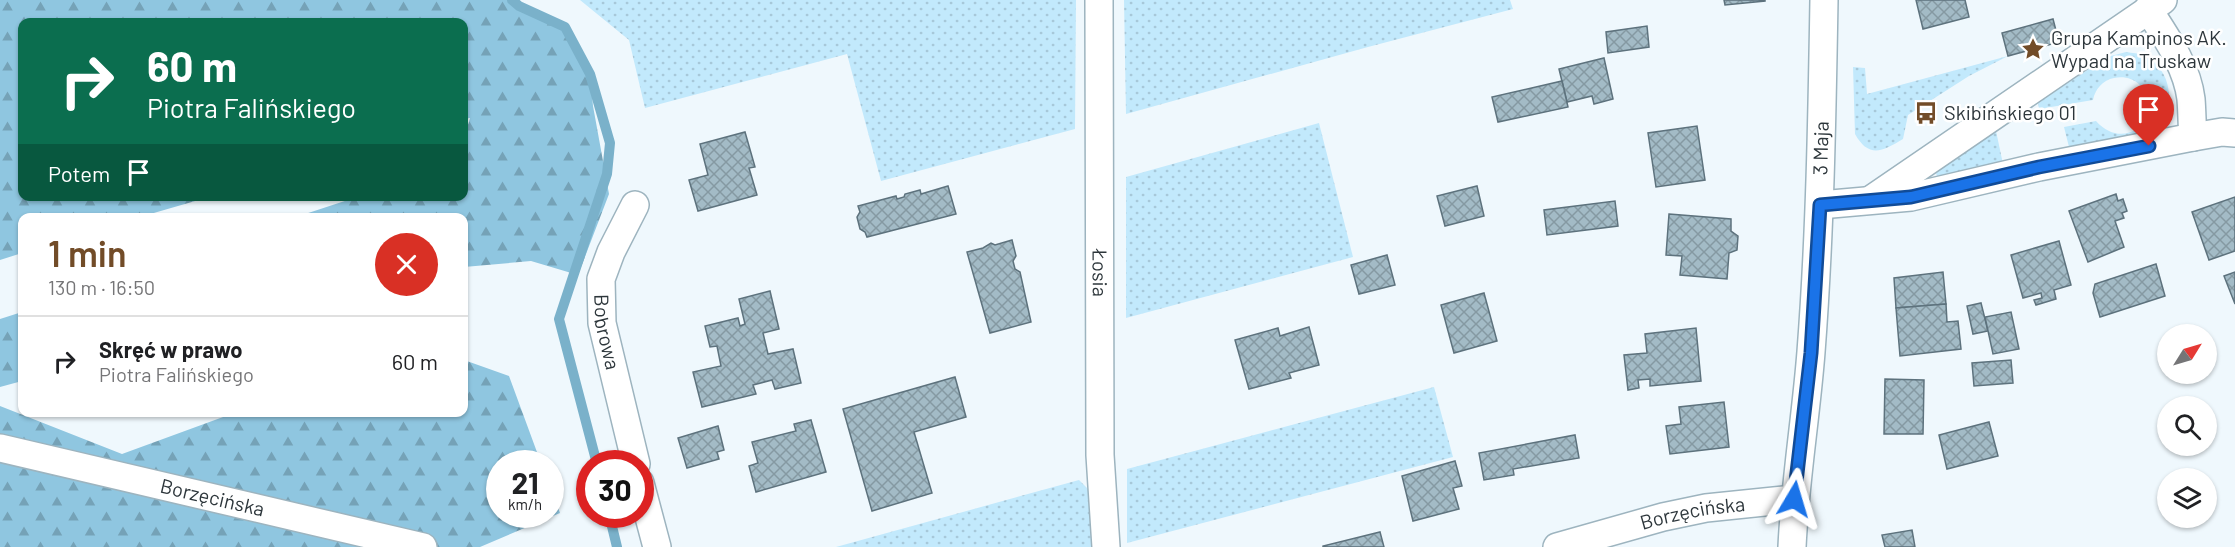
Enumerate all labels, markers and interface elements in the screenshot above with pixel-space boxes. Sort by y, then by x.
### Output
place label: Grupa Kampinos AK. Wypad na Truskaw [2051,25,2227,72]
place icon: Grupa Kampinos AK. Wypad na Truskaw [2020,36,2046,62]
text: 60 m [147,40,237,90]
icon: right [48,42,126,120]
pin [2123,84,2174,146]
text: Piotra Falińskiego [147,91,356,123]
icon: arrive [2132,93,2165,126]
bus stop icon: Skibińskiego 01 [1913,100,1939,126]
place label: Skibińskiego 01 [1944,100,2076,124]
street label: 3 Maja [1807,121,1833,176]
icon: arrive [122,156,155,189]
text: Potem [48,160,110,186]
text: 1 min [48,231,127,274]
button: close [375,233,438,296]
street label: Łosia [1089,248,1113,297]
text: 130 m · 16:50 [48,275,155,299]
street label: Bobrowa [590,294,626,372]
north arrow [2157,324,2217,384]
map controls [2157,324,2217,528]
text: Skręć w prawo [99,336,243,362]
icon: right [48,345,81,378]
text: 60 m [392,348,438,374]
text: Piotra Falińskiego [99,362,254,386]
button: search [2157,396,2217,456]
speed limit sign: 30 [576,450,654,528]
text: 21 [511,464,539,500]
position arrow [1762,467,1826,531]
button: layers [2157,468,2217,528]
street label: Borzęcińska [158,473,267,521]
street label: Borzęcińska [1637,491,1746,534]
text: km/h [508,495,542,513]

